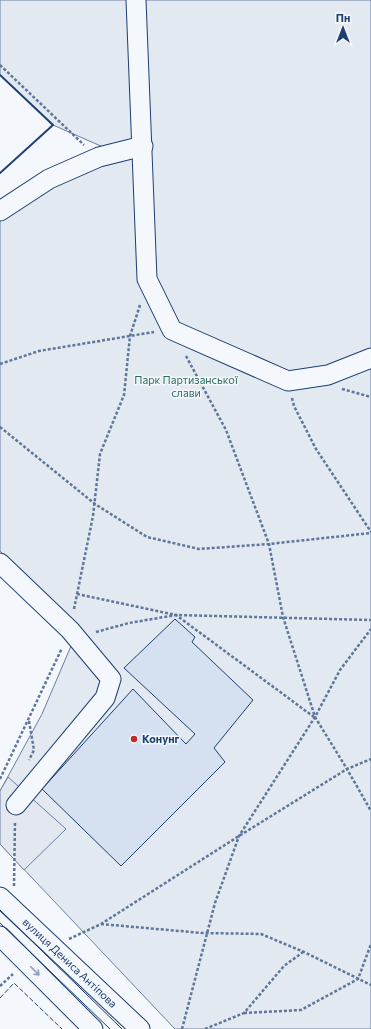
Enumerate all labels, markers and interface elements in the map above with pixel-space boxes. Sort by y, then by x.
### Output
north arrow [323,8,363,48]
text: Пн [336,11,350,24]
park label: Парк Партизанської слави [134,373,238,399]
place label: Конунг [142,732,180,745]
marker: Конунг [129,734,139,744]
street label: вулиця Дениса Антіпова [20,915,120,1010]
one-way arrow [30,966,40,976]

